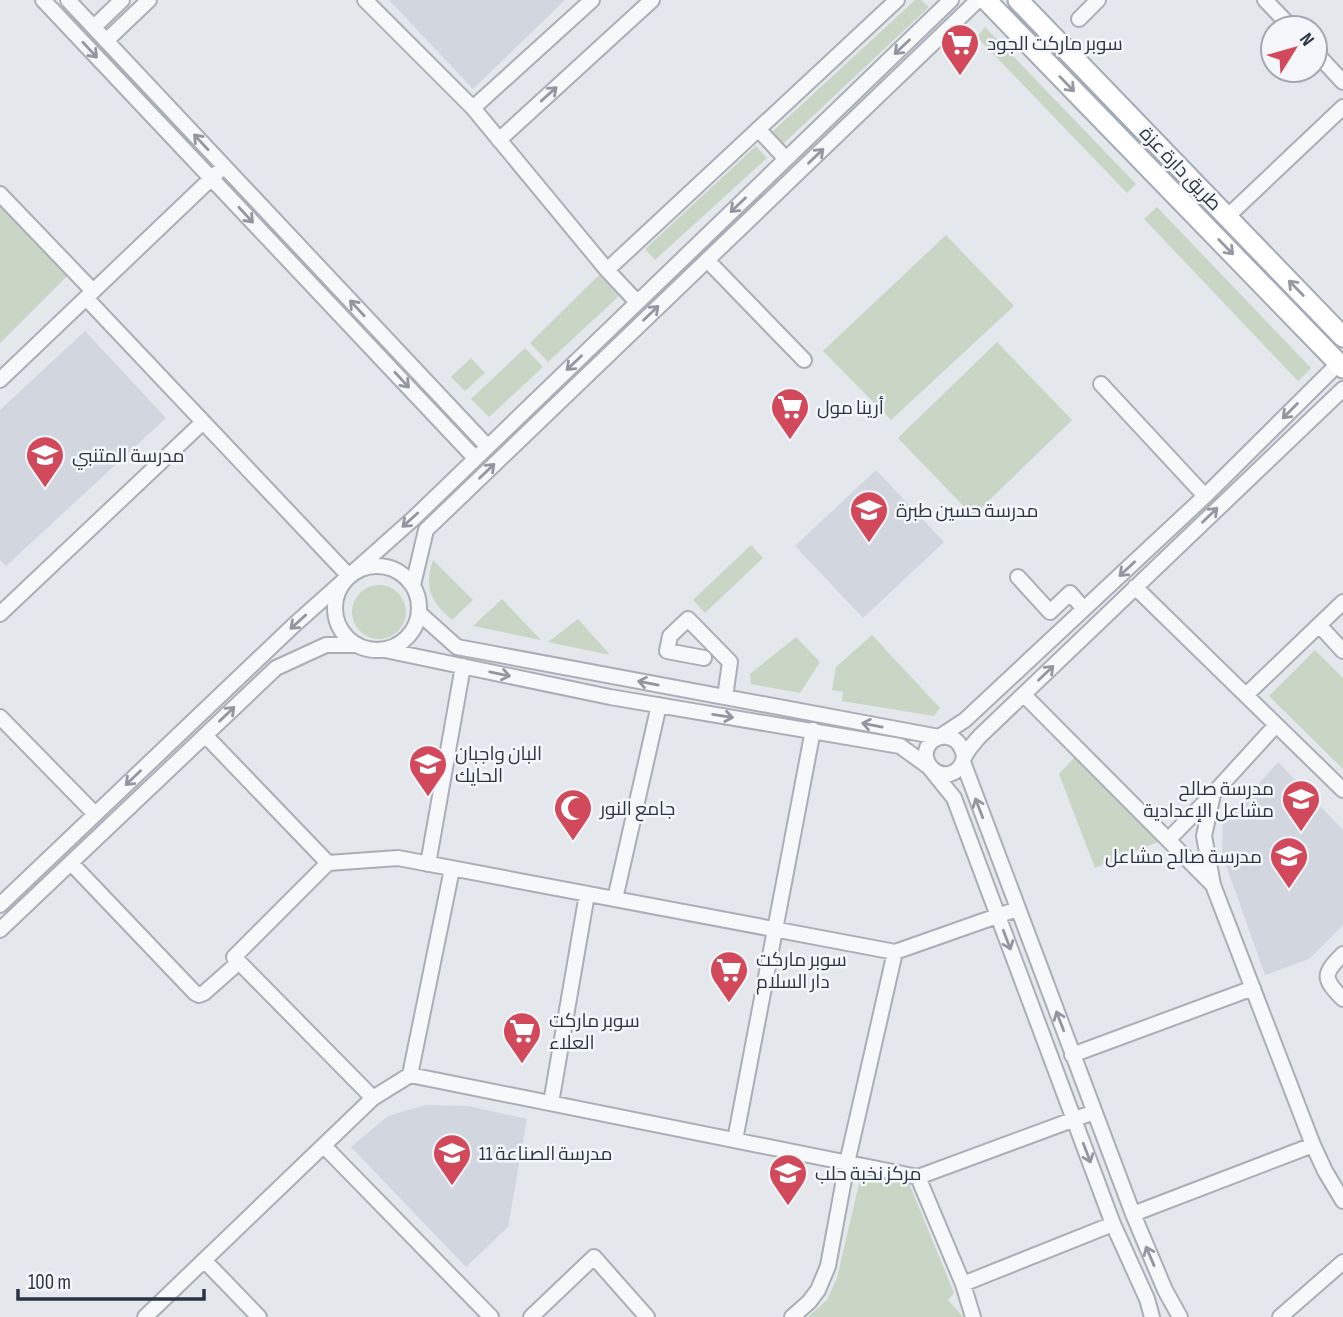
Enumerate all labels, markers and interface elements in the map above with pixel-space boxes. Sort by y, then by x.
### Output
north arrow [1259,14,1329,84]
supermarket icon: سوبر ماركت الجود [939,22,981,77]
text: N [1294,29,1319,51]
place label: سوبر ماركت الجود [987,33,1123,56]
one-way arrow [894,39,911,56]
one-way arrow [81,41,98,58]
one-way arrow [1059,75,1076,92]
one-way arrow [540,86,557,103]
street label: طريق دارة عزة [1134,122,1226,216]
one-way arrow [193,133,209,151]
one-way arrow [807,147,824,164]
one-way arrow [730,197,747,214]
one-way arrow [237,206,254,223]
one-way arrow [1218,238,1235,255]
one-way arrow [1288,279,1305,296]
one-way arrow [348,300,365,317]
one-way arrow [643,305,660,322]
one-way arrow [566,354,583,371]
one-way arrow [394,371,410,389]
supermarket icon: أرينا مول [769,386,811,441]
place label: أرينا مول [817,396,884,420]
one-way arrow [1282,403,1299,420]
school or university icon: مدرسة المتنبي [24,434,66,489]
place label: مدرسة المتنبي [72,445,185,470]
one-way arrow [478,462,495,479]
school or university icon: مدرسة حسين طبرة [848,489,890,544]
place label: مدرسة حسين طبرة [896,500,1038,523]
one-way arrow [1201,507,1218,524]
one-way arrow [402,512,419,529]
one-way arrow [1118,561,1135,578]
one-way arrow [290,613,307,630]
one-way arrow [1037,664,1054,681]
one-way arrow [488,667,511,681]
one-way arrow [637,676,660,689]
one-way arrow [218,706,235,723]
one-way arrow [711,710,734,723]
one-way arrow [861,717,884,731]
school or university icon: البان واجبان الحايك [407,743,449,798]
place label: البان واجبان الحايك [455,743,542,788]
one-way arrow [125,770,142,787]
place label: مدرسة صالح مشاعل الإعدادية [1143,778,1274,823]
school or university icon: مدرسة صالح مشاعل الإعدادية [1280,778,1322,833]
mosque icon: جامع النور [552,787,594,842]
place label: جامع النور [599,798,675,822]
one-way arrow [972,798,984,819]
school or university icon: مدرسة صالح مشاعل [1268,835,1310,890]
place label: مدرسة صالح مشاعل [1105,846,1262,870]
one-way arrow [1001,928,1014,950]
supermarket icon: سوبر ماركت دار السلام [708,949,750,1004]
place label: سوبر ماركت دار السلام [756,949,847,995]
supermarket icon: سوبر ماركت العلاء [501,1010,543,1065]
place label: سوبر ماركت العلاء [549,1010,640,1055]
one-way arrow [1052,1010,1065,1032]
school or university icon: مدرسة الصناعة 11 [431,1132,473,1187]
one-way arrow [1081,1141,1094,1163]
place label: مدرسة الصناعة 11 [479,1143,612,1166]
school or university icon: مركز نخبة حلب [767,1152,809,1207]
place label: مركز نخبة حلب [815,1163,922,1186]
one-way arrow [1143,1245,1156,1267]
scale bar [18,1258,203,1302]
text: 100 m [28,1270,71,1295]

